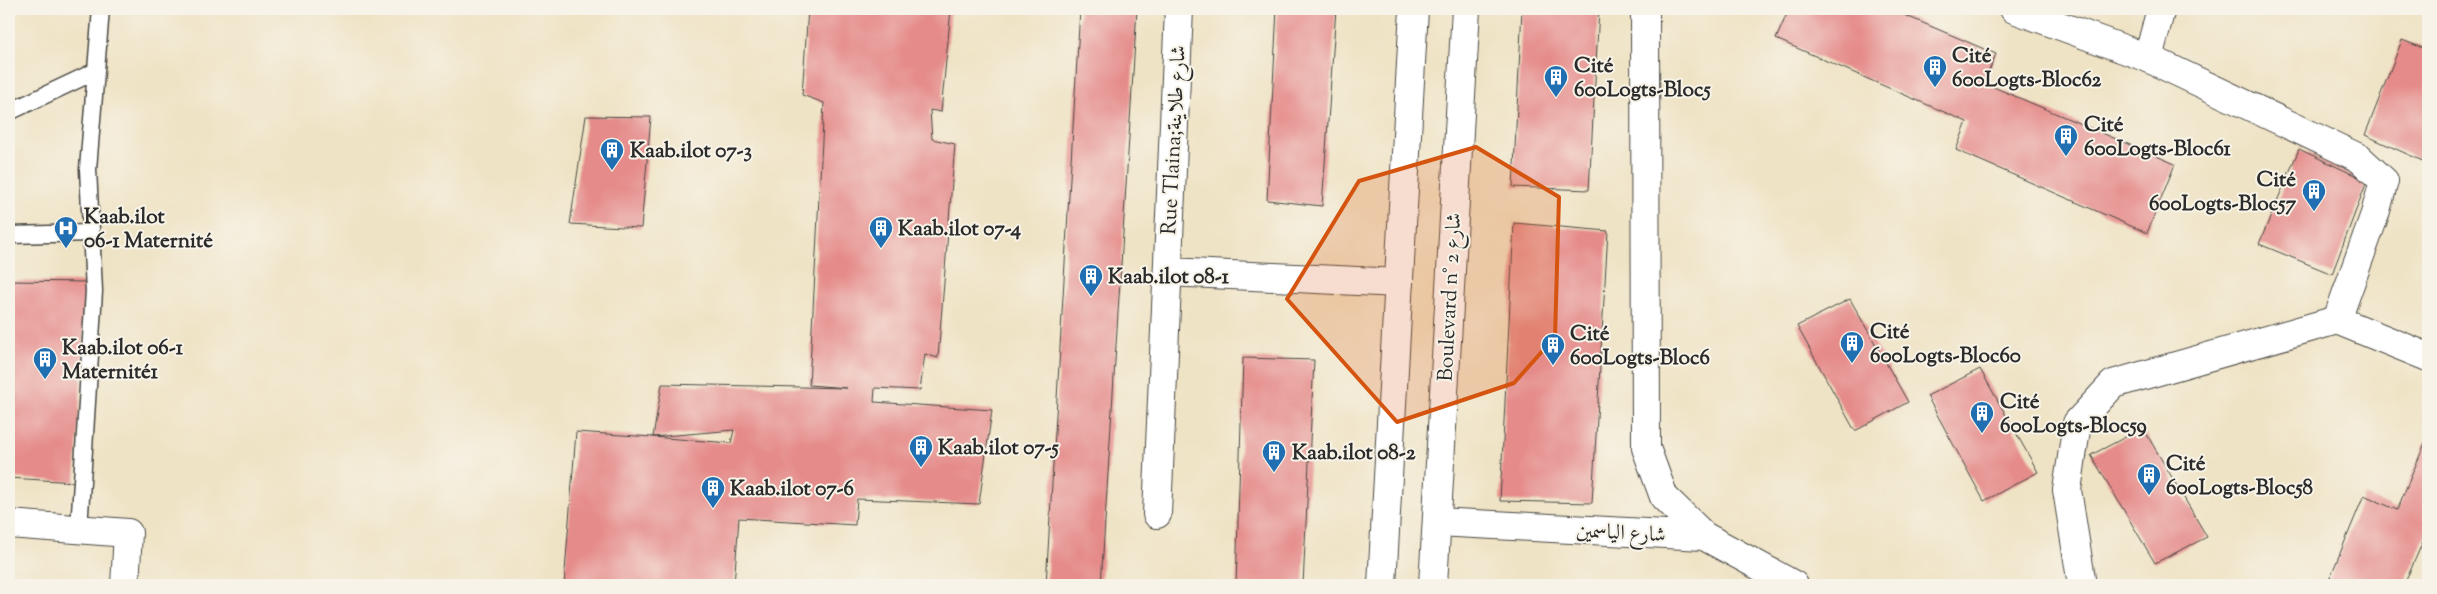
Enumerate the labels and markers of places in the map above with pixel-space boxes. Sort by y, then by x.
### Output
place label: Cité 600Logts-Bloc62 [1952,42,2102,96]
place label: Cité 600Logts-Bloc5 [1574,52,1711,106]
building icon: Cité 600Logts-Bloc62 [1922,54,1948,88]
building icon: Cité 600Logts-Bloc5 [1543,64,1569,98]
place label: Cité 600Logts-Bloc61 [2084,111,2232,165]
building icon: Cité 600Logts-Bloc61 [2053,123,2079,157]
building icon: Kaab.ilot 07-3 [599,137,625,171]
place label: Kaab.ilot 07-3 [630,137,752,167]
place label: Cité 600Logts-Bloc57 [2149,166,2296,220]
building icon: Cité 600Logts-Bloc57 [2301,178,2327,212]
place label: Kaab.ilot 06-1 Maternité [84,203,213,257]
hospital icon: Kaab.ilot 06-1 Maternité [53,215,79,249]
building icon: Kaab.ilot 07-4 [868,215,894,249]
place label: Kaab.ilot 07-4 [898,215,1022,245]
building icon: Kaab.ilot 08-1 [1078,263,1104,297]
place label: Kaab.ilot 08-1 [1108,263,1230,293]
place label: Cité 600Logts-Bloc60 [1870,318,2021,372]
place label: Cité 600Logts-Bloc6 [1570,320,1710,374]
building icon: Cité 600Logts-Bloc60 [1839,330,1865,364]
building icon: Cité 600Logts-Bloc6 [1540,332,1566,366]
place label: Kaab.ilot 06-1 Maternité1 [62,334,184,388]
building icon: Kaab.ilot 06-1 Maternité1 [32,346,58,380]
place label: Cité 600Logts-Bloc59 [2000,388,2147,442]
building icon: Cité 600Logts-Bloc59 [1969,400,1995,434]
building icon: Kaab.ilot 07-5 [908,434,934,468]
place label: Kaab.ilot 07-5 [938,434,1060,464]
building icon: Kaab.ilot 08-2 [1261,439,1287,473]
place label: Kaab.ilot 08-2 [1292,439,1416,469]
place label: Cité 600Logts-Bloc58 [2166,450,2314,504]
building icon: Cité 600Logts-Bloc58 [2136,462,2162,496]
building icon: Kaab.ilot 07-6 [700,475,726,509]
place label: Kaab.ilot 07-6 [730,475,854,505]

